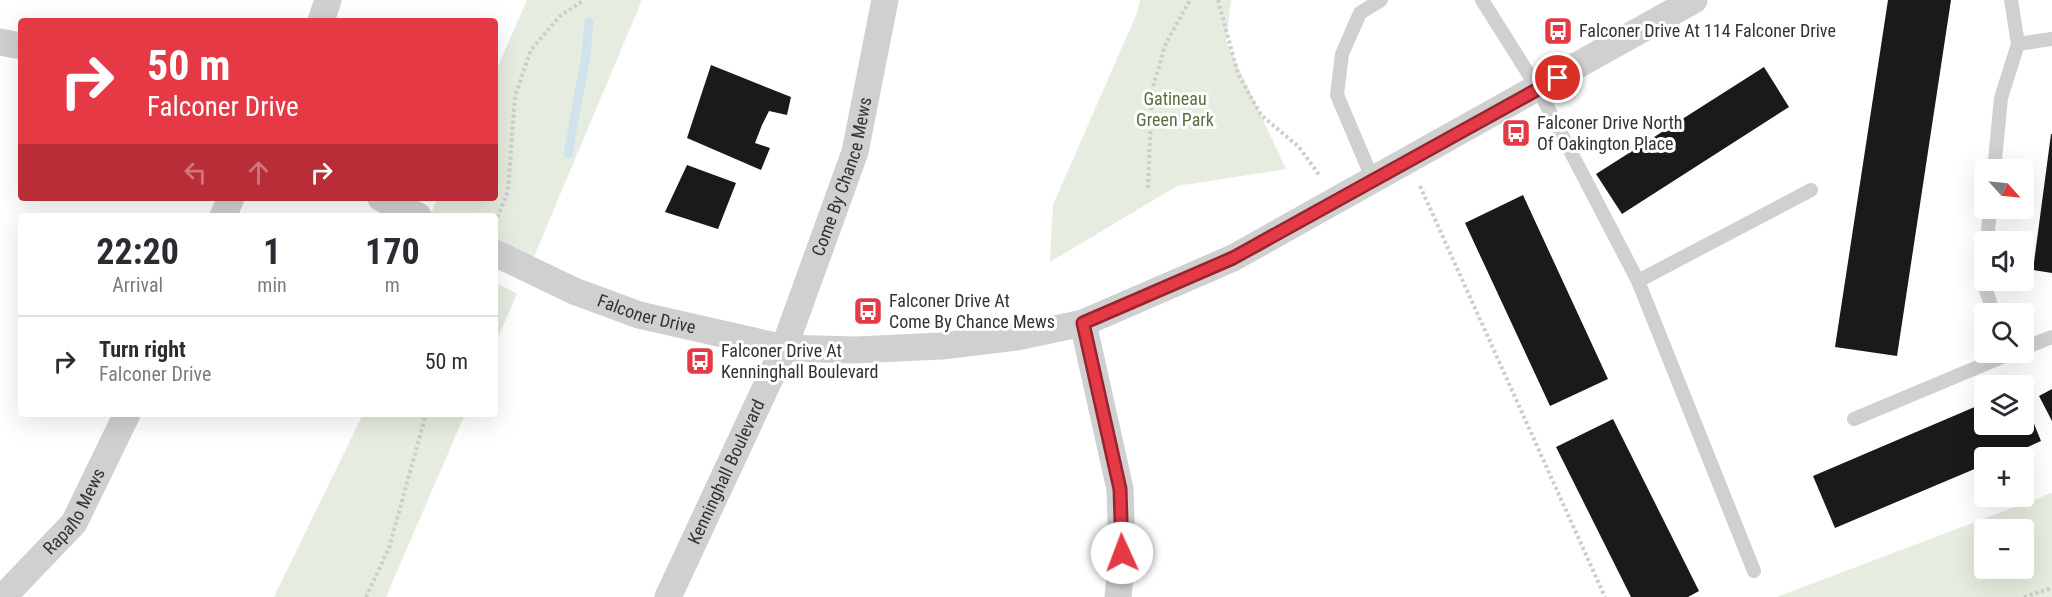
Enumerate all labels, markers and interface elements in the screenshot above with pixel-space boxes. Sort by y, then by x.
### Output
bus stop icon: Falconer Drive At 114 Falconer Drive [1542,15,1574,47]
place label: Falconer Drive At 114 Falconer Drive [1579,20,1836,41]
text: 50 m [147,41,230,90]
icon: right [48,42,126,120]
pin [1532,52,1583,103]
icon: arrive [1541,61,1574,94]
park label: Gatineau Green Park [1136,88,1214,130]
text: Falconer Drive [147,91,299,123]
street label: Come By Chance Mews [807,95,876,259]
place label: Falconer Drive North Of Oakington Place [1537,112,1682,154]
bus stop icon: Falconer Drive North Of Oakington Place [1500,117,1532,149]
icon: left [179,156,212,189]
icon: ahead [242,156,275,189]
icon: right [305,156,338,189]
north arrow [1974,159,2034,219]
map controls [1974,159,2034,579]
text: 22:20 [96,231,179,273]
text: 1 [263,231,281,273]
text: 170 [365,231,420,273]
button: sound [1974,231,2034,291]
text: Arrival [112,273,163,297]
text: min [257,273,287,297]
text: m [385,273,400,297]
street label: Falconer Drive [595,290,698,338]
place label: Falconer Drive At Come By Chance Mews [889,290,1055,332]
bus stop icon: Falconer Drive At Come By Chance Mews [852,295,884,327]
button: search [1974,303,2034,363]
text: Turn right [99,337,186,362]
place label: Falconer Drive At Kenninghall Boulevard [721,340,878,382]
icon: right [48,345,81,378]
bus stop icon: Falconer Drive At Kenninghall Boulevard [684,345,716,377]
text: 50 m [425,349,468,374]
text: Falconer Drive [99,362,211,386]
button: layers [1974,375,2034,435]
street label: Kenninghall Boulevard [683,396,769,548]
button: + [1974,447,2034,507]
street label: Rapallo Mews [39,465,109,559]
button: − [1974,519,2034,579]
position arrow [1090,521,1154,585]

